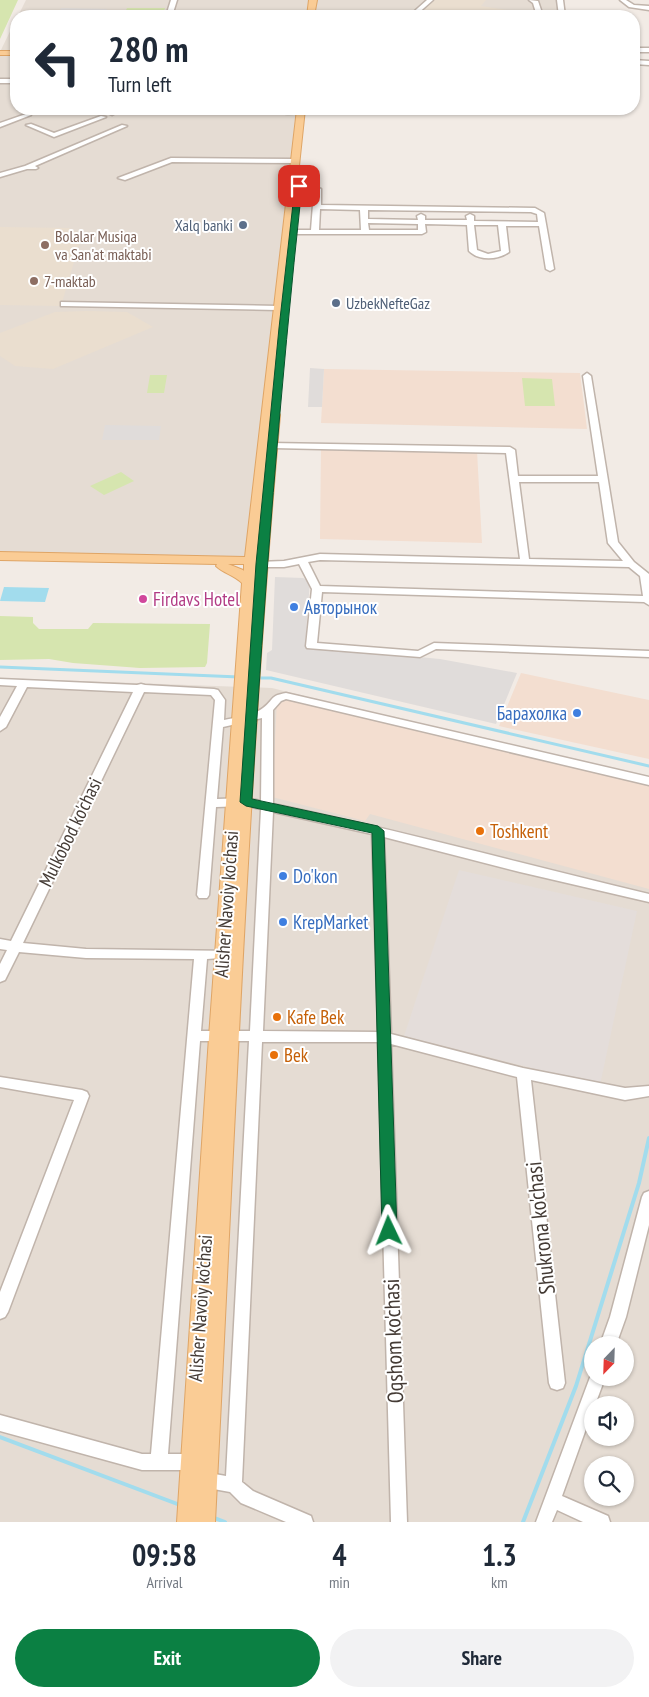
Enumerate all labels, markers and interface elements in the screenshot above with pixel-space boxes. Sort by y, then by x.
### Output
text: 280 m [108,26,189,72]
icon: left [25,30,90,95]
text: Turn left [108,70,172,98]
pin [278,165,320,207]
icon: arrive [285,172,313,200]
place label: Xalq banki [175,215,233,235]
marker: Xalq banki [237,219,249,231]
place label: Bolalar Musiqa va San'at maktabi [55,226,152,264]
marker: Bolalar Musiqa va San'at maktabi [39,239,51,251]
place label: 7-maktab [44,271,96,291]
marker: 7-maktab [28,275,40,287]
place label: UzbekNefteGaz [346,293,430,313]
marker: UzbekNefteGaz [330,297,342,309]
place label: Firdavs Hotel [153,587,240,611]
marker: Firdavs Hotel [137,593,149,605]
place label: Авторынок [304,595,378,619]
marker: Авторынок [288,601,300,613]
place label: Барахолка [497,701,567,725]
marker: Барахолка [571,707,583,719]
street label: Mulkobod ko'chasi [33,773,107,891]
place label: Toshkent [490,819,549,843]
marker: Toshkent [474,825,486,837]
street label: Alisher Navoiy ko'chasi [209,830,243,978]
place label: Do'kon [293,864,337,888]
marker: Do'kon [277,870,289,882]
place label: KrepMarket [293,910,369,934]
marker: KrepMarket [277,916,289,928]
place label: Kafe Bek [287,1005,345,1029]
marker: Kafe Bek [271,1011,283,1023]
place label: Bek [284,1043,309,1067]
marker: Bek [268,1049,280,1061]
street label: Shukrona ko'chasi [519,1160,561,1296]
position arrow [362,1204,414,1256]
street label: Alisher Navoiy ko'chasi [183,1234,217,1382]
street label: Oqshom ko'chasi [377,1278,409,1404]
north arrow [584,1336,634,1386]
map controls [584,1336,634,1506]
button: sound [584,1396,634,1446]
button: search [584,1456,634,1506]
text: 09:58 [132,1535,197,1574]
text: 4 [332,1535,347,1574]
text: 1.3 [482,1535,517,1574]
text: Arrival [146,1572,183,1592]
text: min [329,1572,350,1592]
text: km [491,1572,508,1592]
button: Exit [15,1629,320,1687]
button: Share [330,1629,634,1687]

